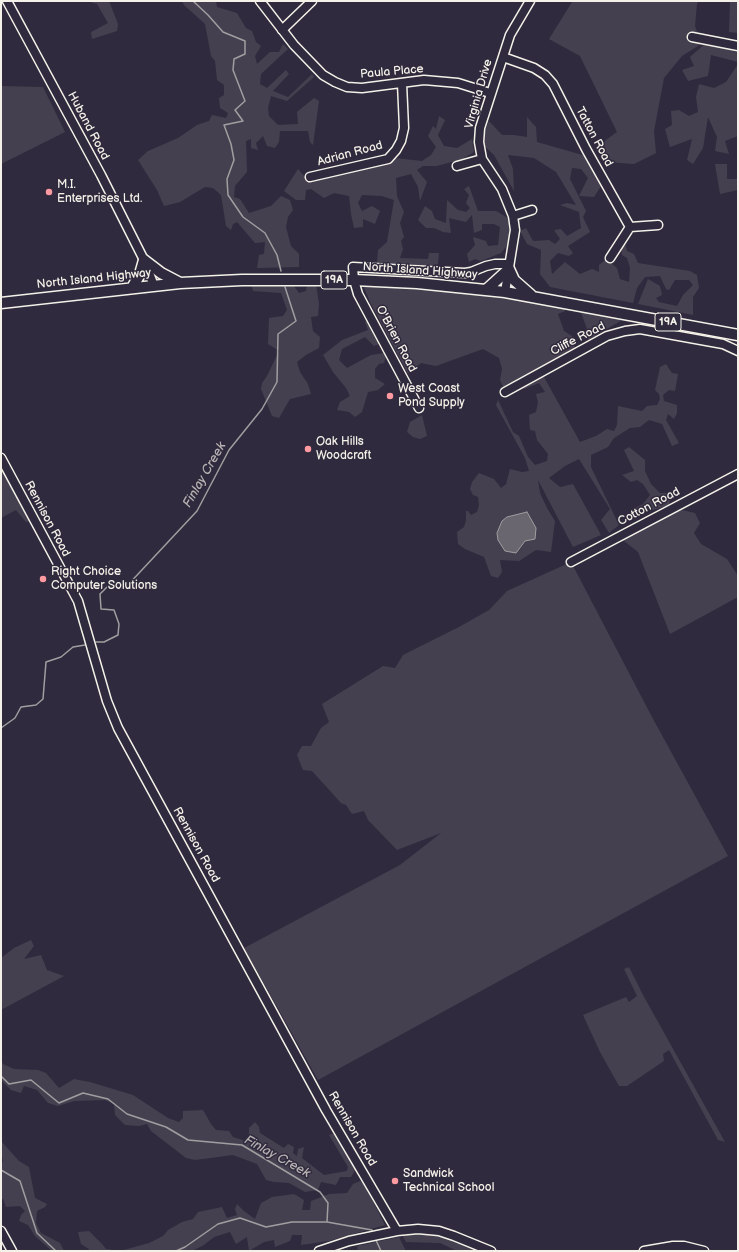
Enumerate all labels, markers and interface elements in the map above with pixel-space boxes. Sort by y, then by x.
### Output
street label: Virginia Drive [462,57,496,131]
street label: Paula Place [360,62,424,82]
street label: Huband Road [64,90,112,162]
street label: Tatton Road [572,105,616,169]
street label: Adrian Road [316,138,384,170]
place label: M.I. Enterprises Ltd. [57,178,142,206]
marker: M.I. Enterprises Ltd. [44,187,54,197]
street label: North Island Highway [362,260,478,282]
street label: North Island Highway [36,266,152,292]
road number: 19A [321,271,347,289]
street label: O'Brien Road [372,303,420,375]
road number: 19A [655,313,681,331]
street label: Cliffe Road [548,319,608,359]
place label: West Coast Pond Supply [398,382,465,410]
marker: West Coast Pond Supply [385,391,395,401]
place label: Oak Hills Woodcraft [316,435,371,463]
water label: Finlay Creek [180,440,230,510]
marker: Oak Hills Woodcraft [303,444,313,454]
street label: Rennison Road [21,479,73,559]
street label: Cotton Road [616,485,682,529]
place label: Right Choice Computer Solutions [51,565,157,593]
marker: Right Choice Computer Solutions [38,574,48,584]
street label: Rennison Road [169,805,223,885]
street label: Rennison Road [325,1089,379,1169]
water label: Finlay Creek [241,1133,313,1181]
place label: Sandwick Technical School [403,1167,494,1195]
marker: Sandwick Technical School [390,1176,400,1186]

